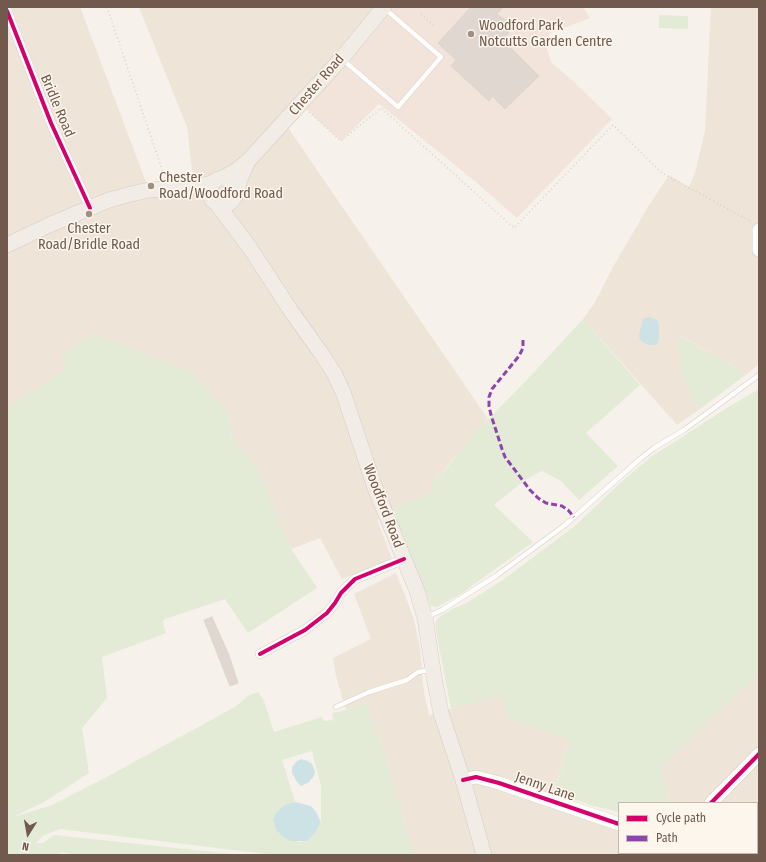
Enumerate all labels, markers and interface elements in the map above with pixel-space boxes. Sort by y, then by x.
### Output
place label: Woodford Park Notcutts Garden Centre [479,18,612,50]
marker: Woodford Park Notcutts Garden Centre [466,29,476,39]
street label: Chester Road [286,51,348,119]
street label: Bridle Road [36,72,78,140]
place label: Chester Road/Woodford Road [159,170,283,202]
marker: Chester Road/Woodford Road [146,181,156,191]
marker: Chester Road/Bridle Road [84,209,94,219]
place label: Chester Road/Bridle Road [38,221,140,254]
street label: Woodford Road [359,462,407,550]
street label: Jenny Lane [513,769,577,805]
legend [618,802,758,854]
text: Cycle path [656,811,706,825]
north arrow [8,814,48,854]
text: Path [656,831,678,845]
text: N [21,839,30,853]

